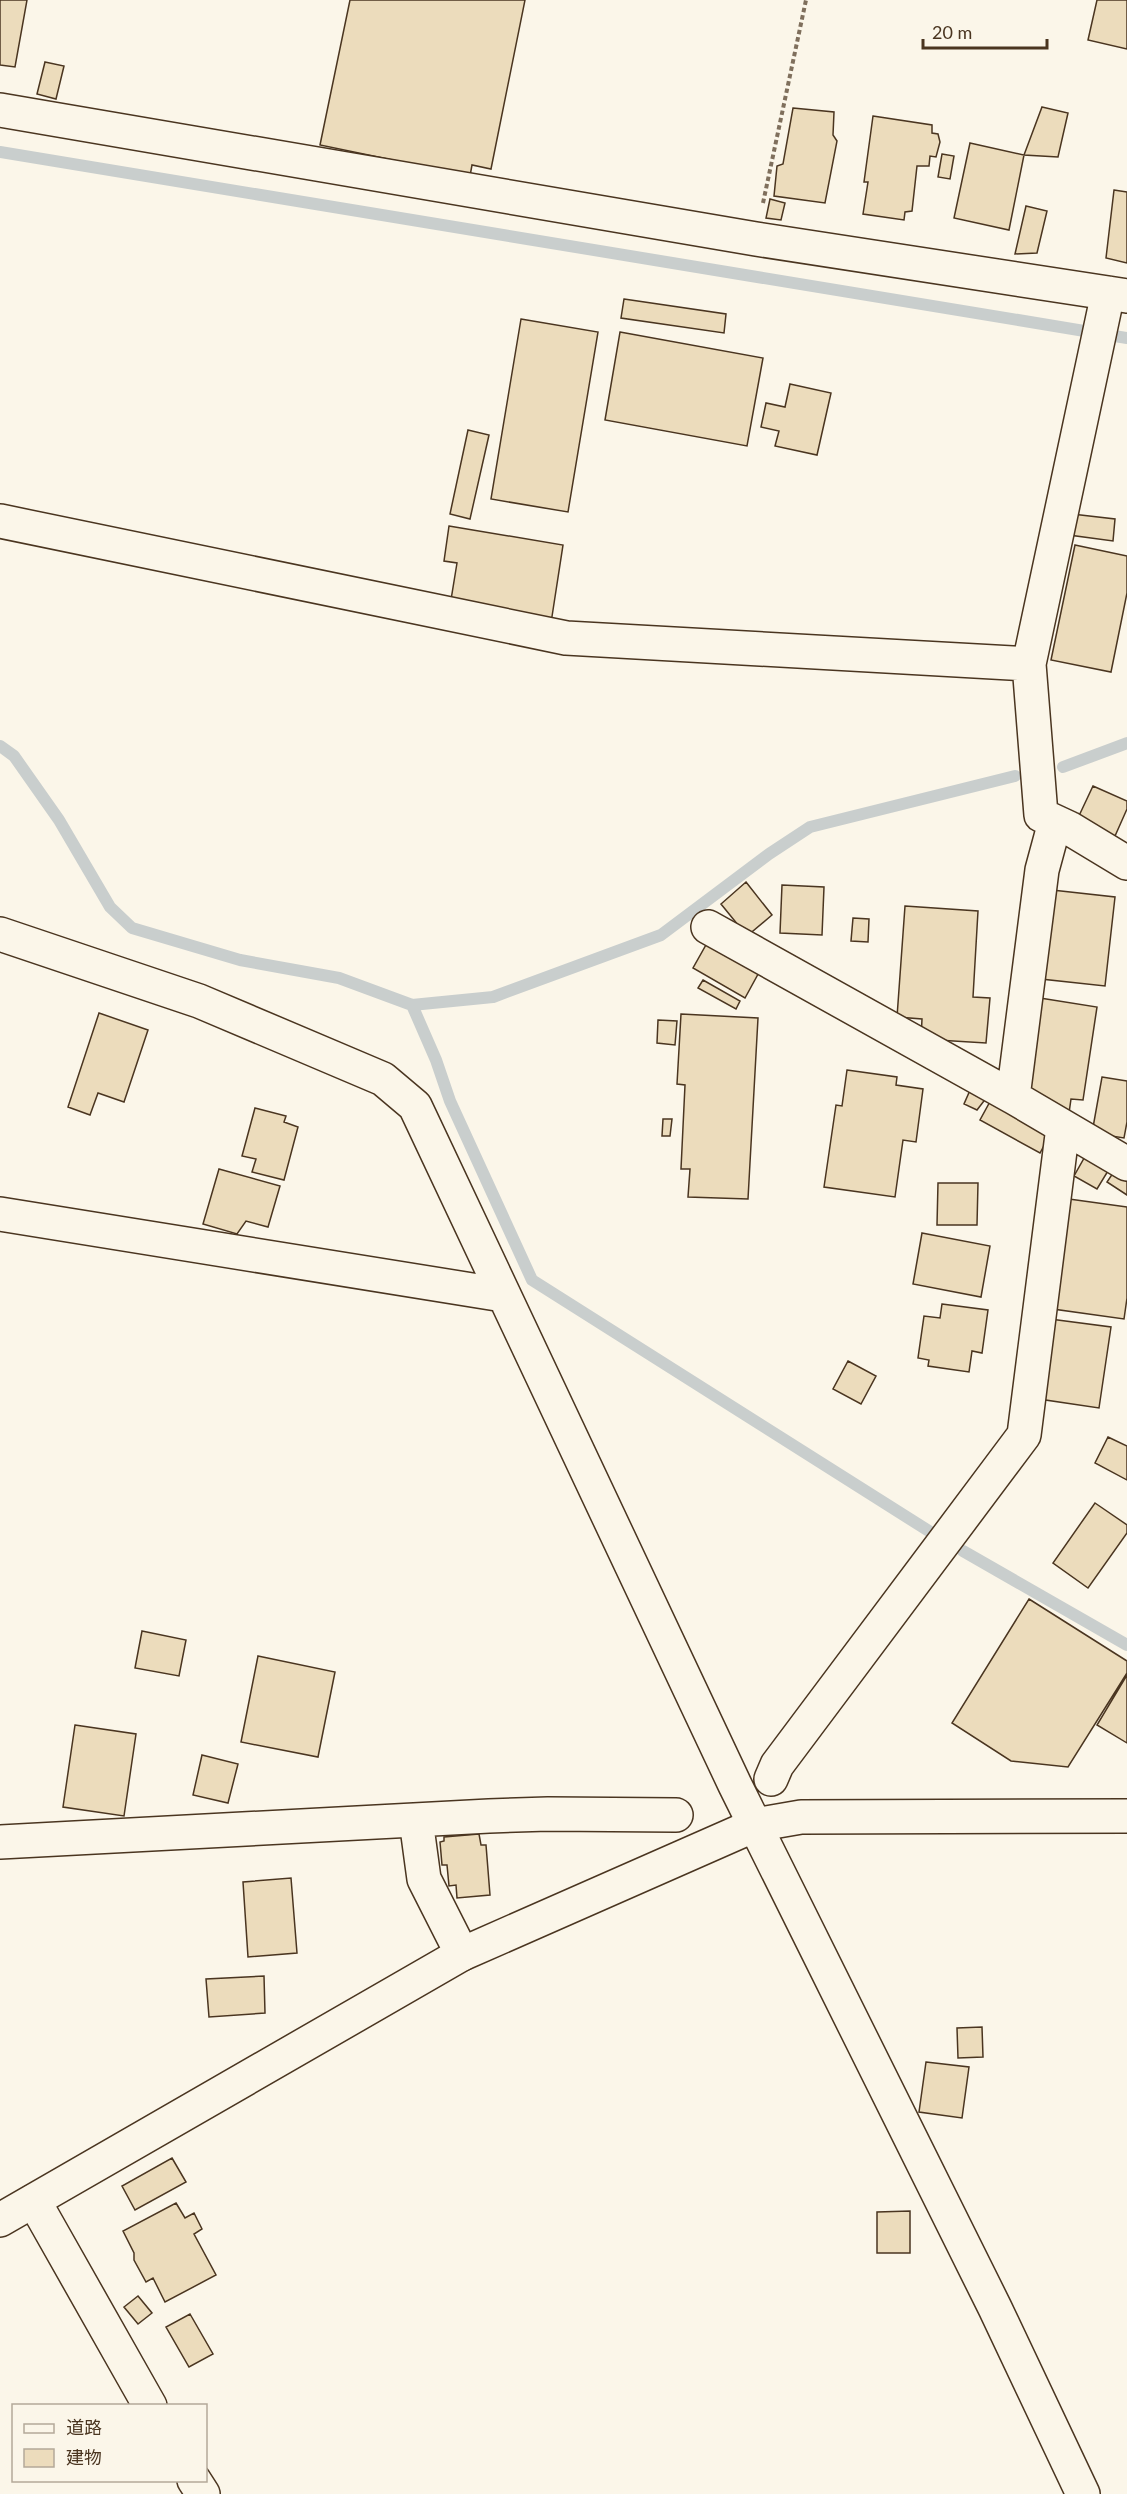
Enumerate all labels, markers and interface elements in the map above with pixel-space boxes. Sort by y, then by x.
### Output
scale bar [923,12,1048,50]
text: 20 m [932,21,972,43]
legend [12,2404,207,2482]
text: 道路 [66,2416,102,2438]
text: 建物 [66,2446,102,2468]

